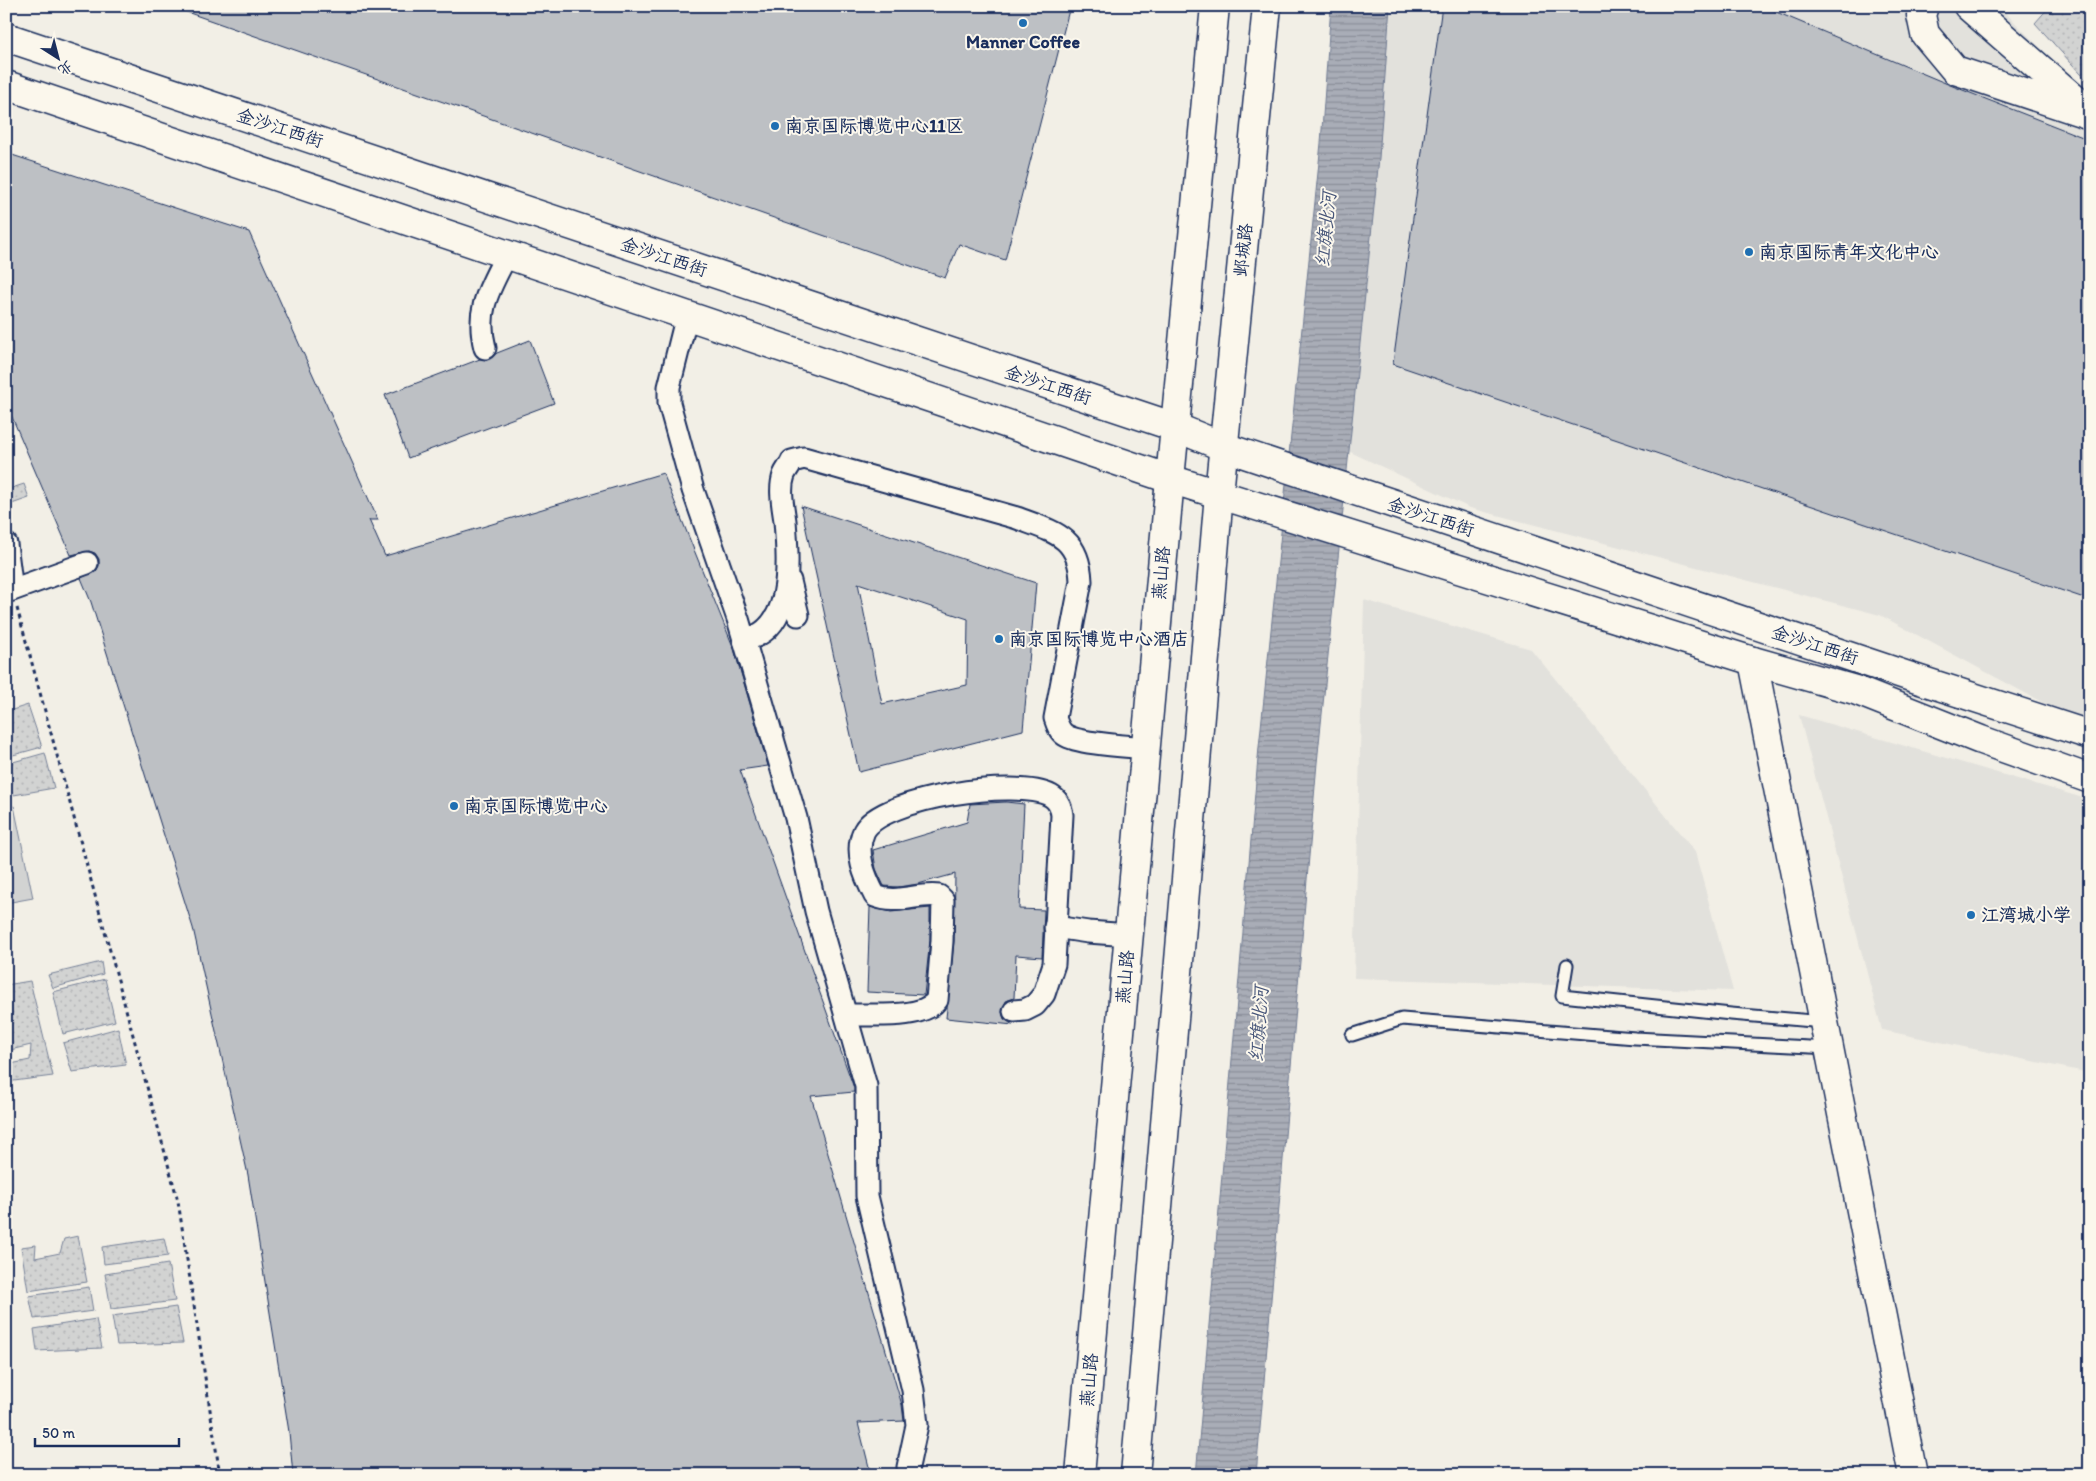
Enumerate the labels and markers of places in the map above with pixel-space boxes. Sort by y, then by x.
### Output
marker: Manner Coffee [1017,17,1029,29]
place label: Manner Coffee [966,31,1080,53]
place label: 南京国际博览中心11区 [785,115,964,137]
marker: 南京国际博览中心11区 [769,120,781,132]
place label: 南京国际青年文化中心 [1759,241,1939,263]
marker: 南京国际青年文化中心 [1743,246,1755,258]
place label: 南京国际博览中心酒店 [1009,628,1189,650]
marker: 南京国际博览中心酒店 [993,633,1005,645]
place label: 南京国际博览中心 [464,795,608,817]
marker: 南京国际博览中心 [448,800,460,812]
place label: 江湾城小学 [1981,904,2071,926]
marker: 江湾城小学 [1965,909,1977,921]

